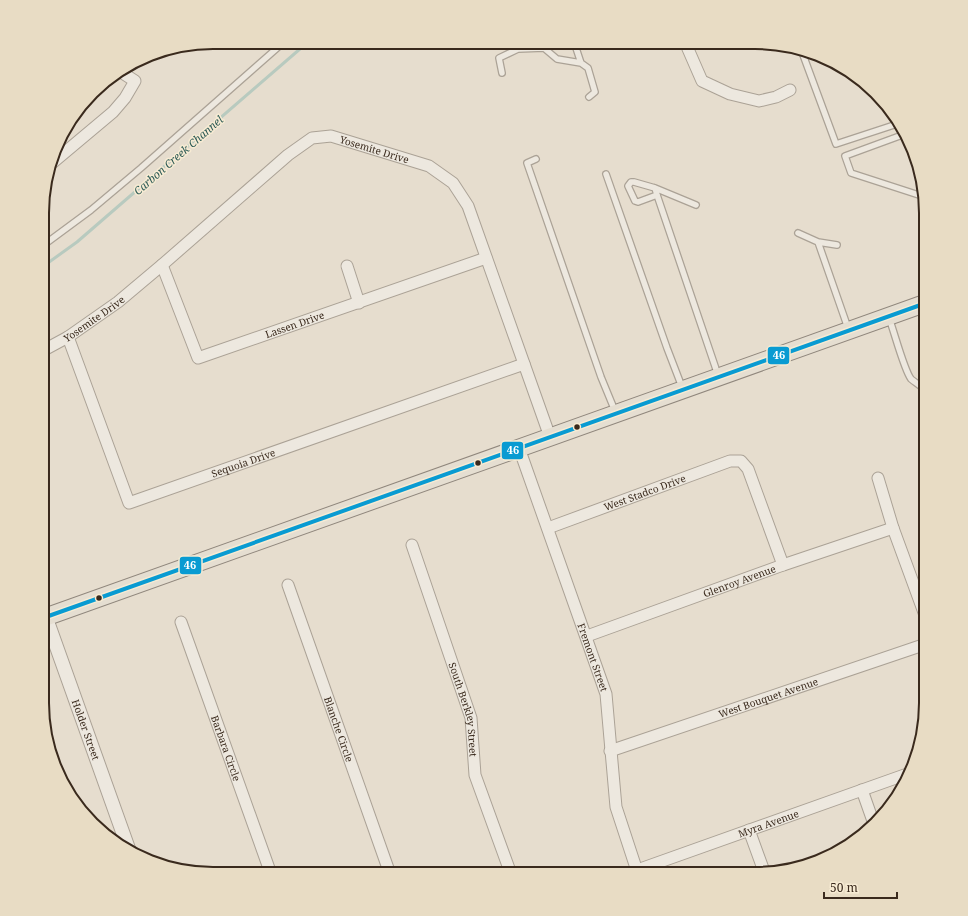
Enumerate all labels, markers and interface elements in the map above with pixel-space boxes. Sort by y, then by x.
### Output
water label: Carbon Creek Channel [130,112,226,198]
street label: Yosemite Drive [337,132,411,166]
street label: Yosemite Drive [60,292,128,346]
street label: Lassen Drive [263,308,326,341]
line badge: 46 [767,346,790,365]
text: 46 [773,347,785,362]
unlabelled marker [572,422,582,432]
line badge: 46 [501,441,524,460]
text: 46 [507,442,519,457]
street label: Sequoia Drive [209,445,277,480]
unlabelled marker [473,458,483,468]
street label: West Stadco Drive [602,471,688,514]
line badge: 46 [179,556,202,575]
text: 46 [184,557,196,572]
street label: Glenroy Avenue [701,561,778,600]
unlabelled marker [94,593,104,603]
street label: Fremont Street [574,621,612,694]
street label: South Berkley Street [446,660,481,758]
street label: West Bouquet Avenue [717,674,820,721]
street label: Blanche Circle [321,695,357,764]
street label: Holder Street [69,697,103,762]
street label: Barbara Circle [208,713,244,783]
street label: Myra Avenue [736,806,801,841]
scale bar [824,874,897,900]
text: 50 m [830,879,858,896]

